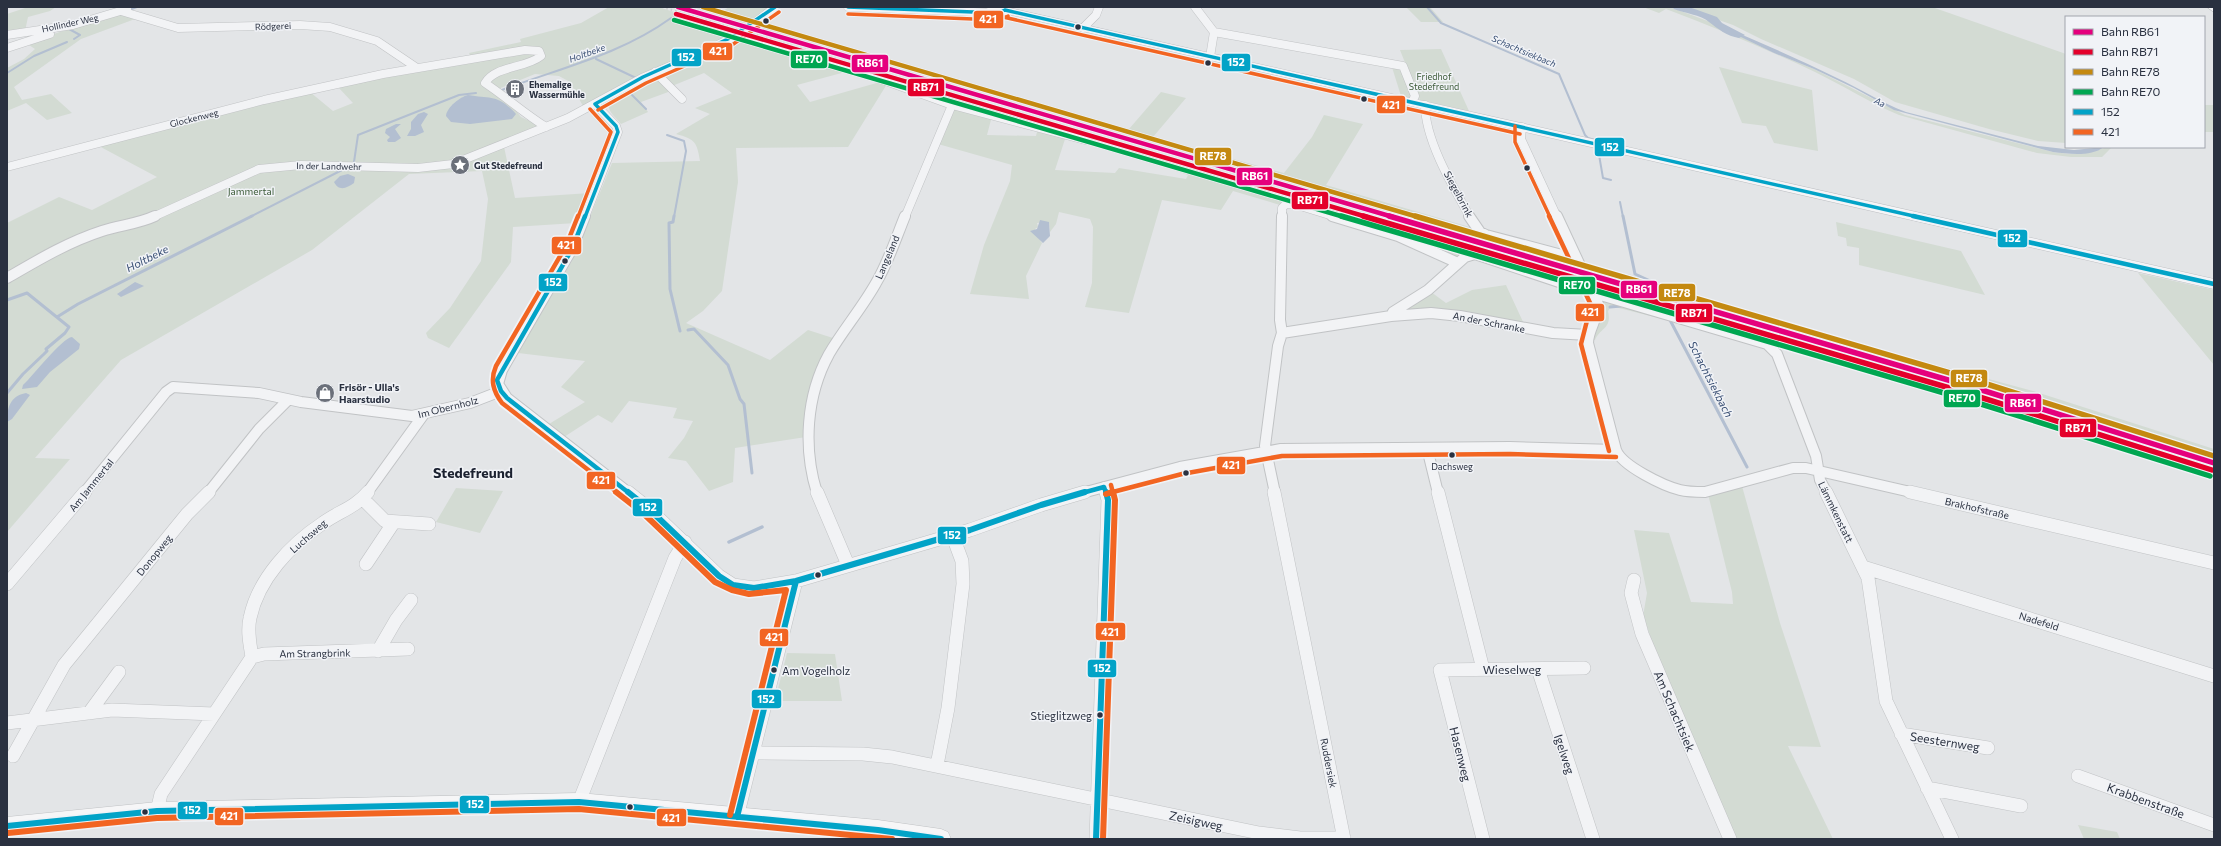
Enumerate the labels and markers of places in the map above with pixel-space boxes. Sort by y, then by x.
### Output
unlabelled marker [761,16,771,26]
unlabelled marker [1073,22,1083,32]
unlabelled marker [1203,58,1213,68]
building icon: Ehemalige Wassermühle [504,78,526,100]
place label: Ehemalige Wassermühle [529,79,585,100]
unlabelled marker [1359,94,1369,104]
place icon: Gut Stedefreund [449,154,471,176]
place label: Gut Stedefreund [474,160,543,171]
unlabelled marker [1522,163,1532,173]
unlabelled marker [560,256,570,266]
place label: Frisör - Ulla's Haarstudio [339,381,400,405]
shop icon: Frisör - Ulla's Haarstudio [314,382,336,404]
marker: Dachsweg [1447,450,1457,460]
place label: Dachsweg [1431,461,1473,472]
unlabelled marker [1181,468,1191,478]
unlabelled marker [813,570,823,580]
place label: Am Vogelholz [782,664,851,677]
marker: Am Vogelholz [769,665,779,675]
place label: Stieglitzweg [1031,709,1092,722]
marker: Stieglitzweg [1095,710,1105,720]
unlabelled marker [625,802,635,812]
unlabelled marker [140,807,150,817]

